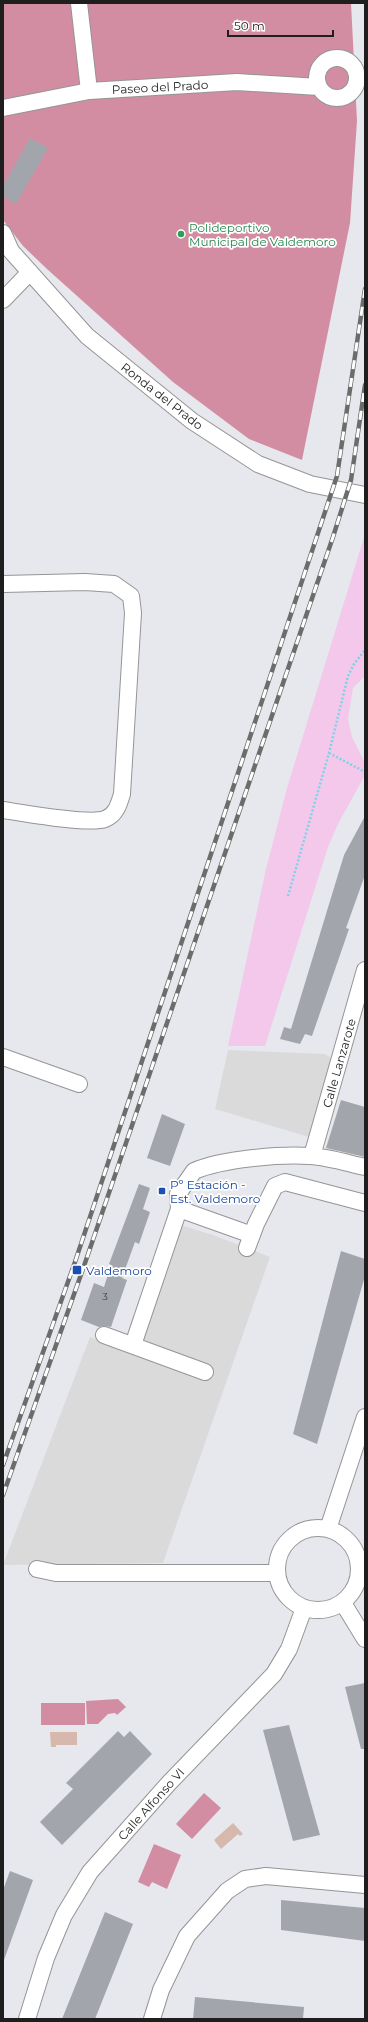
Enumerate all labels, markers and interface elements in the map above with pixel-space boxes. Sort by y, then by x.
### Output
scale bar [228,12,333,38]
text: 50 m [234,18,265,33]
street label: Paseo del Prado [111,77,209,97]
place label: Polideportivo Municipal de Valdemoro [189,220,336,249]
marker: Polideportivo Municipal de Valdemoro [176,229,186,239]
street label: Ronda del Prado [118,359,206,433]
street label: Calle Lanzarote [319,1017,359,1109]
place label: Pº Estación - Est. Valdemoro [170,1177,260,1206]
marker: Pº Estación - Est. Valdemoro [157,1186,167,1196]
place label: Valdemoro [86,1263,152,1278]
marker: Valdemoro [71,1264,83,1276]
house number: 3 [102,1290,108,1303]
street label: Calle Alfonso VI [115,1765,187,1843]

